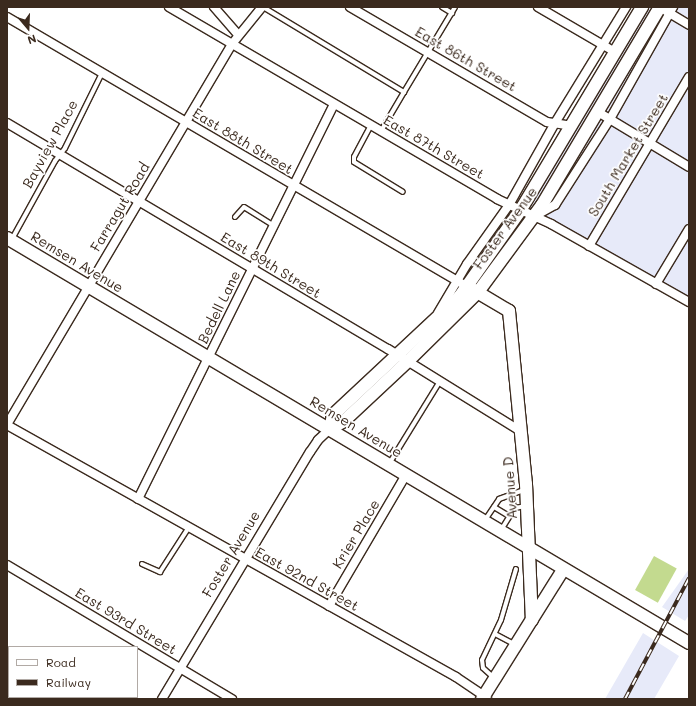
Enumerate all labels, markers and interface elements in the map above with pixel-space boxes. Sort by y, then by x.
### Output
north arrow [8,8,48,48]
street label: East 86th Street [412,23,520,95]
text: N [26,31,38,48]
street label: South Market Street [585,90,671,220]
street label: Bayview Place [19,97,81,191]
street label: East 88th Street [190,104,296,178]
street label: East 87th Street [381,111,487,183]
street label: Farragut Road [87,160,153,254]
street label: Foster Avenue [469,184,541,272]
street label: Remsen Avenue [28,228,126,296]
street label: East 89th Street [218,228,324,302]
street label: Bedell Lane [194,268,244,346]
street label: Remsen Avenue [307,393,405,461]
street label: Avenue D [499,456,521,520]
street label: Krier Place [329,496,383,572]
street label: Foster Avenue [199,508,263,600]
street label: East 92nd Street [252,544,362,614]
street label: East 93rd Street [72,584,180,658]
legend [8,646,138,698]
text: Road [46,654,76,670]
text: Railway [46,674,91,690]

